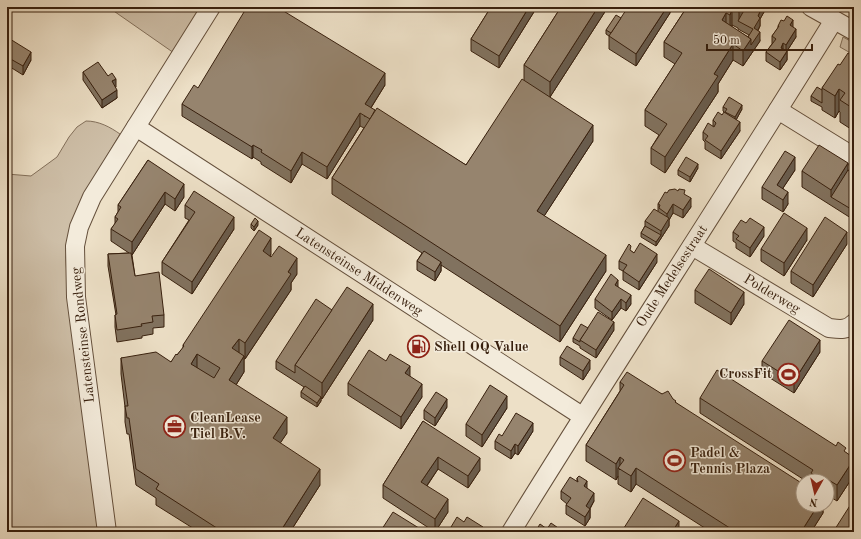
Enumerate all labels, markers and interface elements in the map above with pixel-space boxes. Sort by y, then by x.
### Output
scale bar [707,26,812,52]
text: 50 m [713,34,740,47]
street label: Oude Medelsestraat [634,222,710,330]
street label: Latensteinse Middenweg [293,226,426,319]
street label: Latensteinse Rondweg [69,266,97,404]
street label: Polderweg [741,272,803,316]
fuel station icon: Shell OQ Value [406,334,432,360]
place label: Shell OQ Value [434,340,529,354]
sports icon: CrossFit [775,361,801,387]
place label: CrossFit [719,367,772,381]
place label: CleanLease Tiel B.V. [190,411,261,441]
office icon: CleanLease Tiel B.V. [161,413,187,439]
place label: Padel & Tennis Plaza [690,446,770,476]
sports icon: Padel & Tennis Plaza [662,448,688,474]
north arrow [795,473,835,513]
text: N [808,495,819,507]

